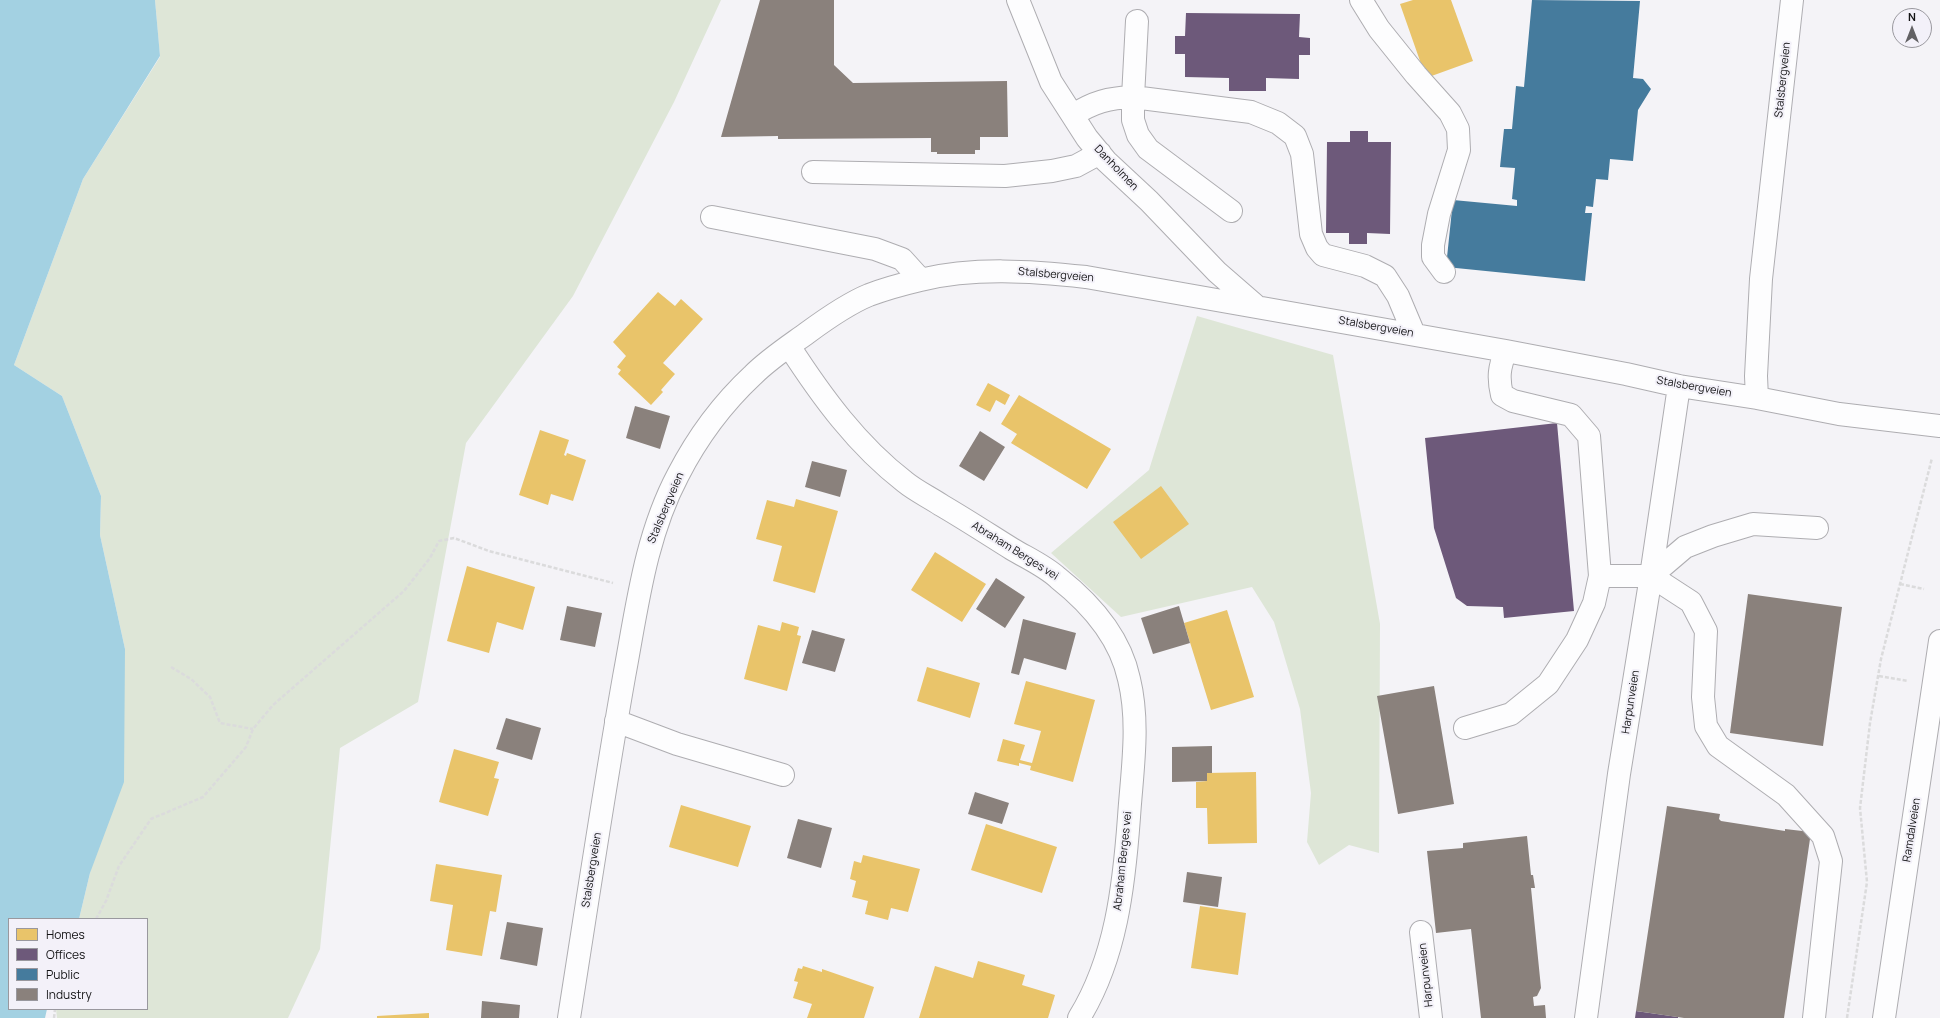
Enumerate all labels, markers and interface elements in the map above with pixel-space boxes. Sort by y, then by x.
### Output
north arrow [1892,8,1932,48]
text: N [1908,9,1916,24]
street label: Stalsbergveien [1772,42,1794,118]
street label: Danholmen [1091,143,1141,193]
street label: Stalsbergveien [1018,265,1094,285]
street label: Stalsbergveien [1337,314,1415,340]
street label: Stalsbergveien [1655,374,1733,400]
street label: Stalsbergveien [645,470,687,546]
street label: Abraham Berges vei [969,519,1061,583]
street label: Harpunveien [1619,669,1643,735]
street label: Ramdalveien [1900,797,1924,863]
street label: Abraham Berges vei [1111,811,1135,911]
street label: Stalsbergveien [580,831,604,909]
legend [8,918,148,1010]
text: Homes [46,926,85,943]
street label: Harpunveien [1416,942,1436,1008]
text: Offices [46,946,85,963]
text: Public [46,966,80,983]
text: Industry [46,986,92,1003]

